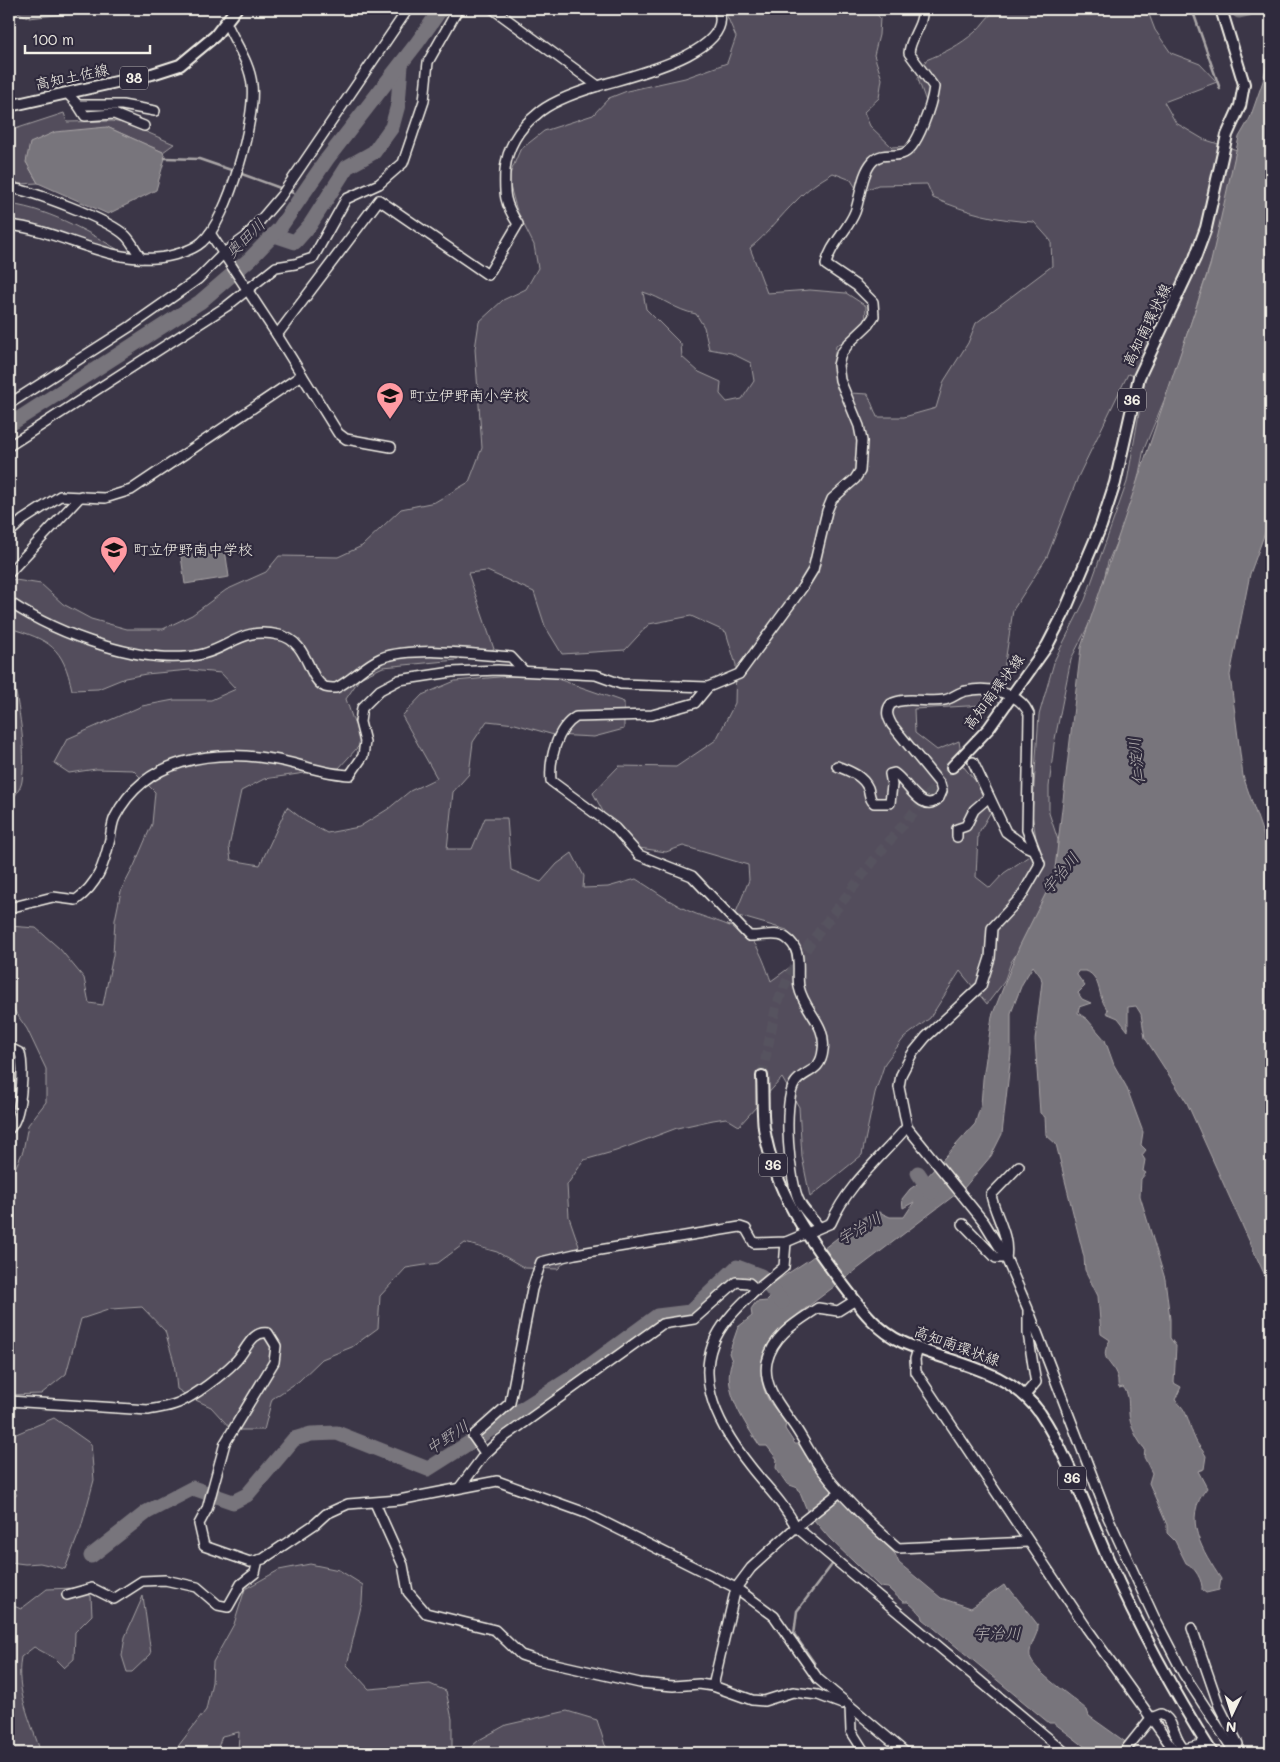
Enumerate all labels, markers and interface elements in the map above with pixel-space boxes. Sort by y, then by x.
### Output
scale bar [25,22,150,54]
text: 100 m [32,29,74,49]
street label: 高知土佐線 [33,58,111,94]
road number: 38 [120,66,148,90]
water label: 奥田川 [220,213,269,262]
street label: 高知南環状線 [1117,280,1175,369]
school or university icon: 町立伊野南小学校 [375,381,405,420]
place label: 町立伊野南小学校 [409,385,529,405]
road number: 36 [1118,388,1146,412]
school or university icon: 町立伊野南中学校 [99,535,129,574]
place label: 町立伊野南中学校 [133,539,253,559]
street label: 高知南環状線 [958,649,1028,733]
water label: 仁淀川 [1123,736,1148,786]
water label: 宇治川 [1036,848,1083,898]
road number: 36 [759,1154,787,1176]
water label: 宇治川 [833,1206,885,1249]
street label: 高知南環状線 [912,1320,1003,1370]
water label: 中野川 [421,1415,473,1458]
road number: 36 [1058,1466,1086,1490]
water label: 宇治川 [973,1622,1021,1643]
north arrow [1208,1690,1258,1740]
text: N [1225,1718,1237,1737]

